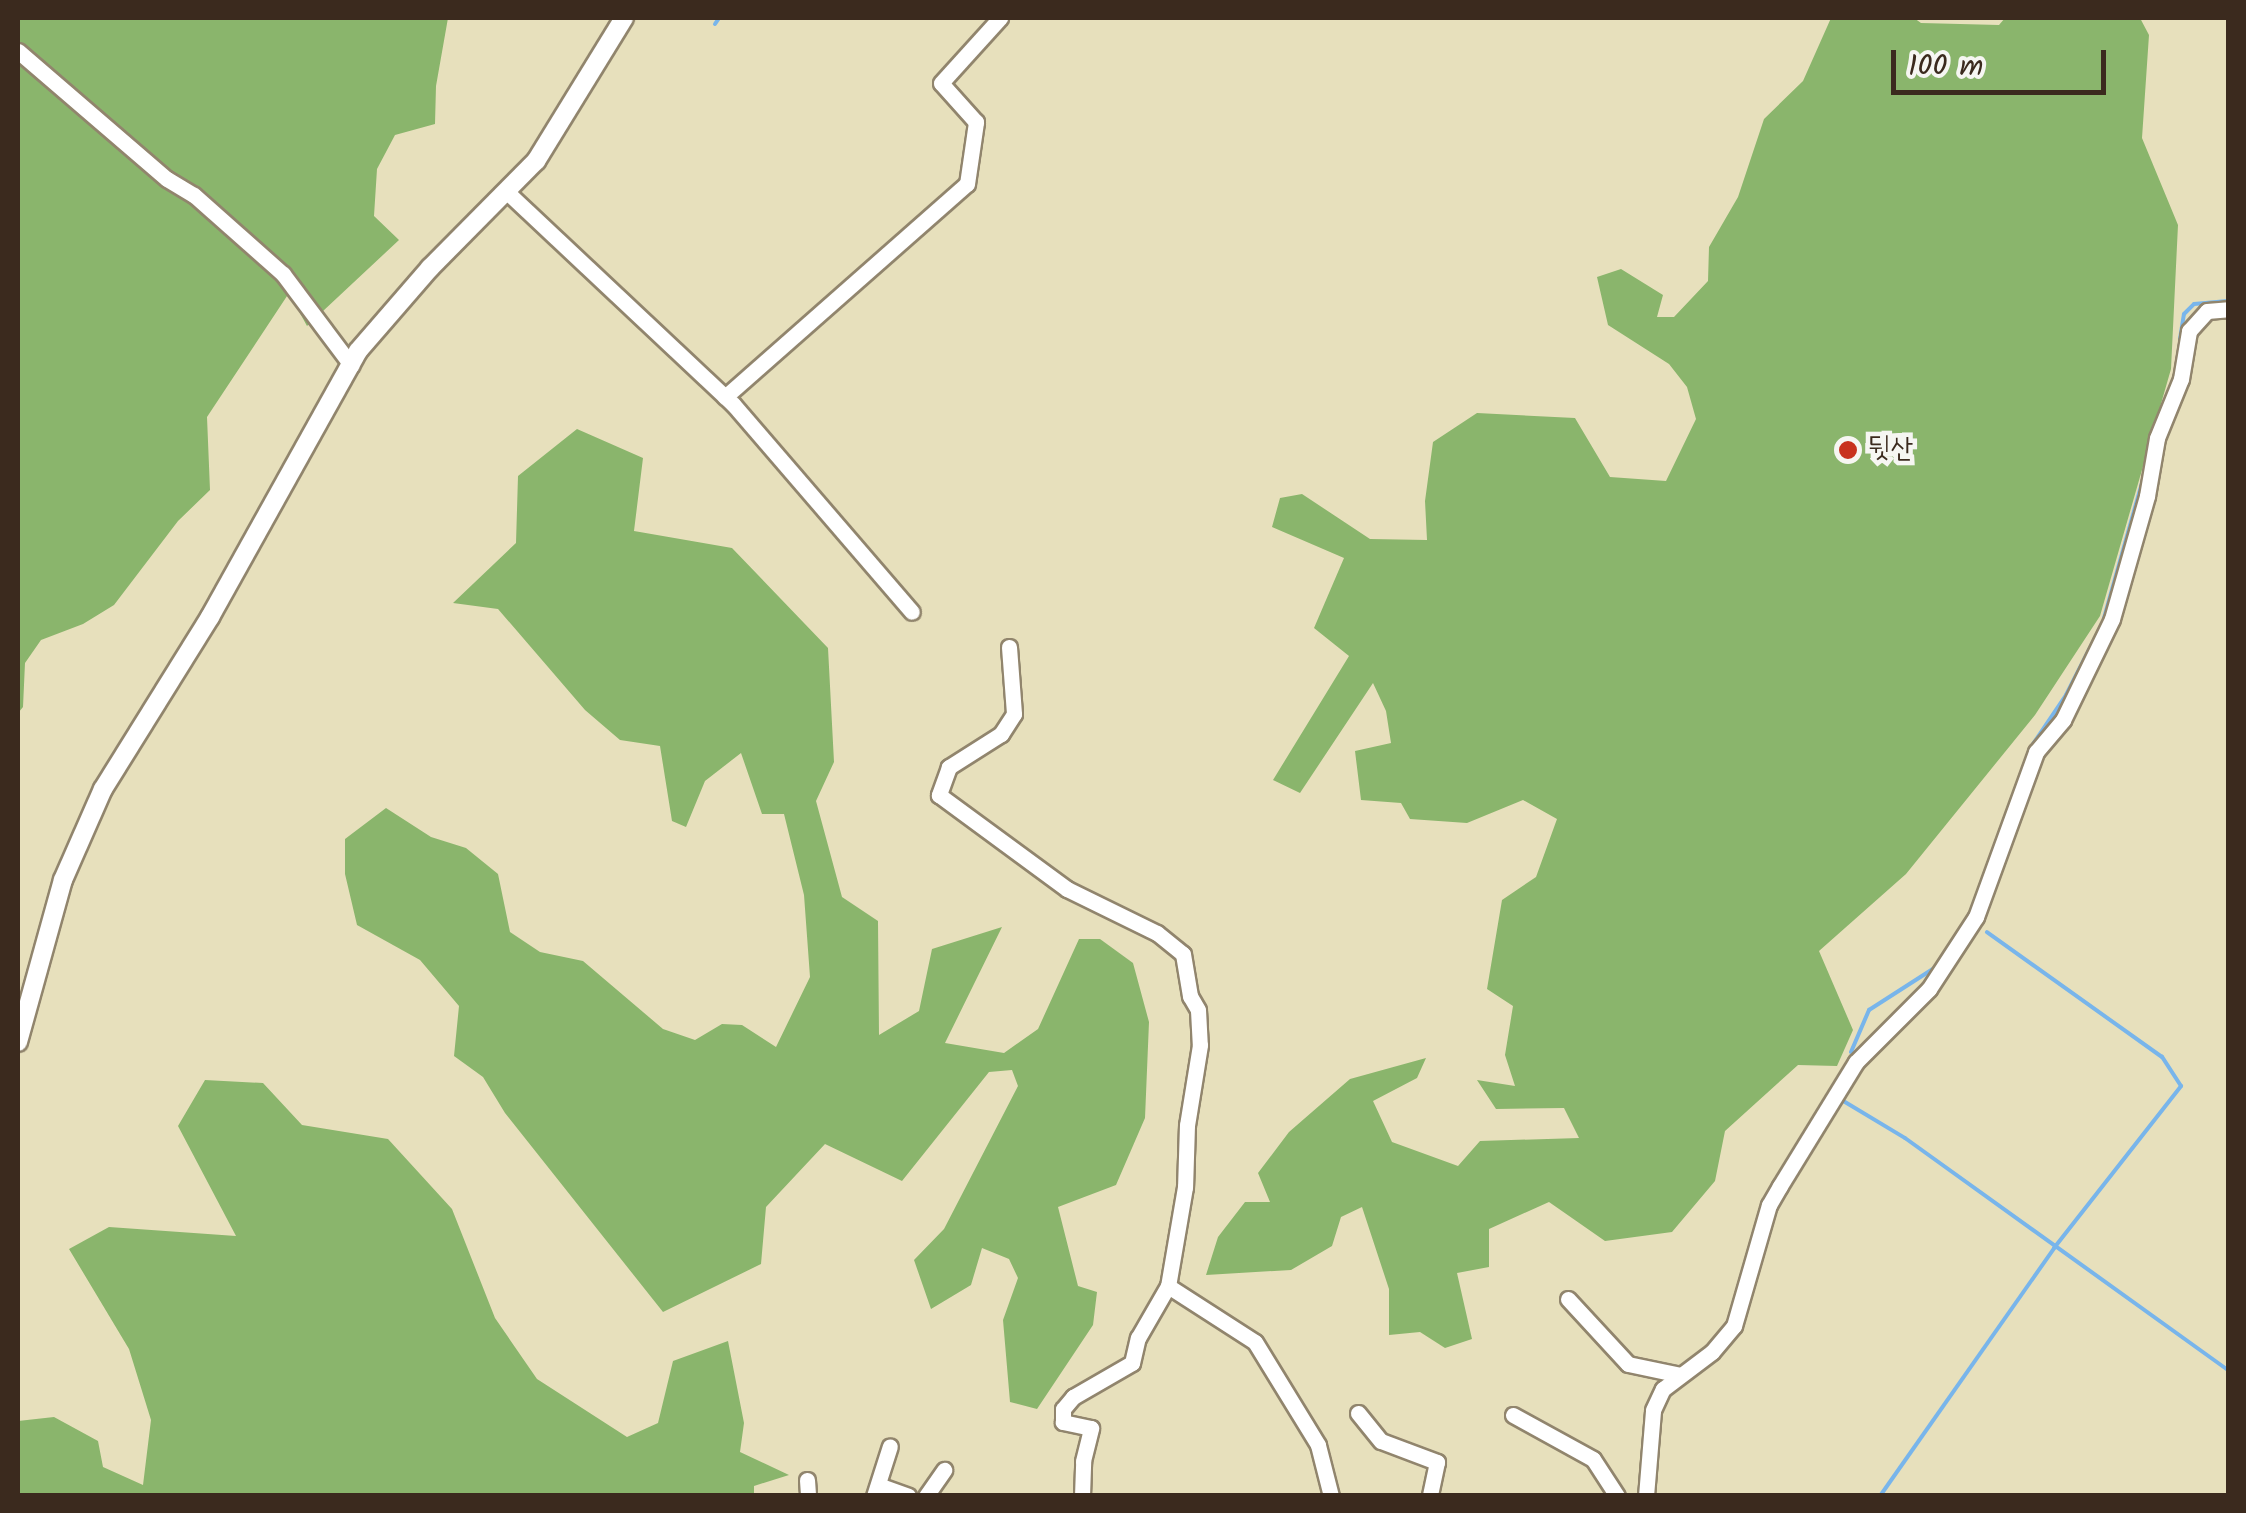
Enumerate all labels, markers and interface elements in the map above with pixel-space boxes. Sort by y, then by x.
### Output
scale bar [1896,30,2111,92]
text: 100 m [1908,43,1983,91]
place label: 뒷산 [1868,433,1913,467]
marker: 뒷산 [1837,439,1859,461]

